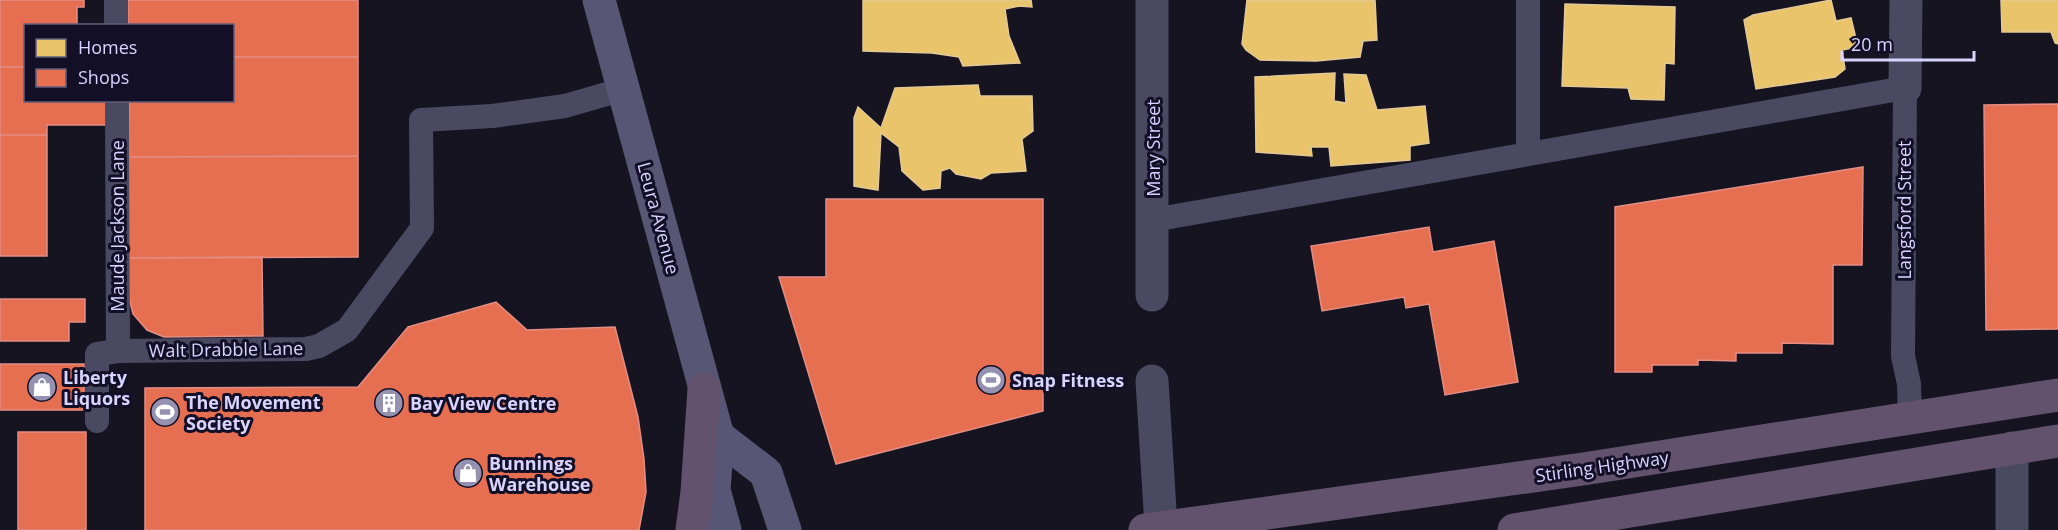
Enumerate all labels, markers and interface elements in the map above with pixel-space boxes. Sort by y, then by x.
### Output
legend [24,24,234,102]
scale bar [1842,24,1974,62]
text: 20 m [1851,32,1893,56]
text: Homes [78,35,137,59]
text: Shops [78,65,129,89]
street label: Mary Street [1141,99,1165,197]
street label: Maude Jackson Lane [105,140,129,312]
street label: Langsford Street [1892,141,1916,280]
street label: Leura Avenue [632,159,686,277]
street label: Walt Drabble Lane [149,336,303,362]
sports icon: Snap Fitness [975,364,1007,396]
place label: Liberty Liquors [63,365,130,410]
place label: Snap Fitness [1012,368,1124,392]
shop icon: Liberty Liquors [26,371,58,403]
building icon: Bay View Centre [373,387,405,419]
place label: The Movement Society [186,390,321,435]
place label: Bay View Centre [410,391,556,415]
sports icon: The Movement Society [149,396,181,428]
street label: Stirling Highway [1534,445,1671,487]
place label: Bunnings Warehouse [489,451,590,496]
shop icon: Bunnings Warehouse [452,457,484,489]

